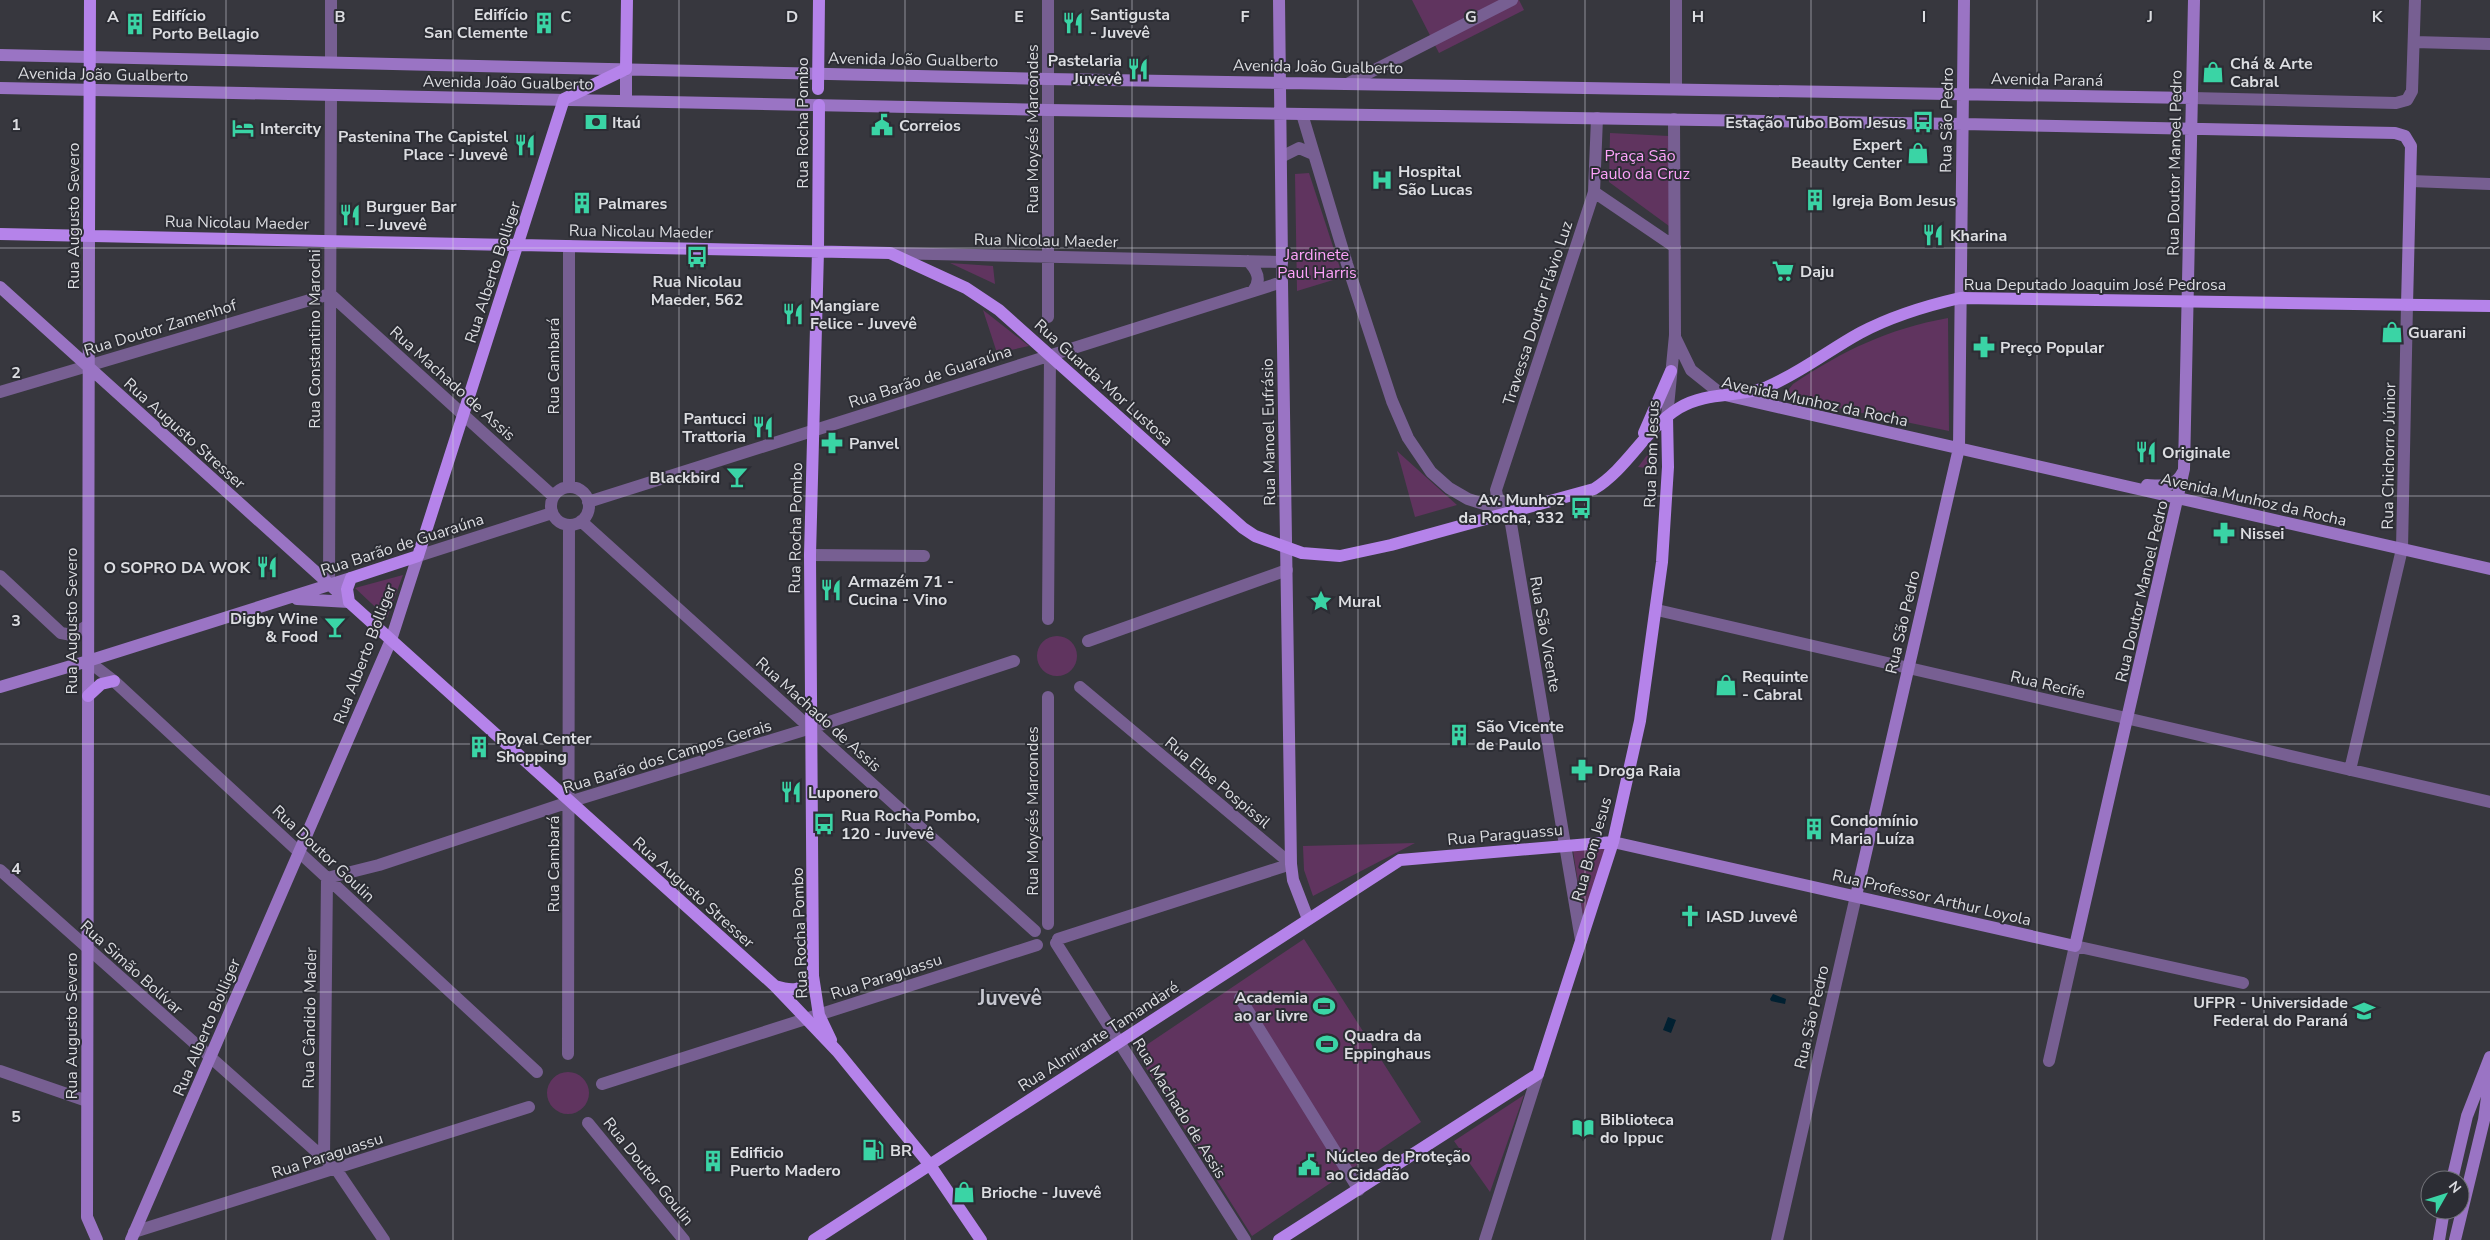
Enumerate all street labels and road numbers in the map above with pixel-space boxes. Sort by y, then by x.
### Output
street label: Rua Moysés Marcondes [1022,44,1044,214]
street label: Avenida João Gualberto [828,48,998,72]
street label: Avenida João Gualberto [1233,55,1403,79]
street label: Rua Rocha Pombo [792,57,814,189]
street label: Avenida João Gualberto [18,63,188,87]
street label: Rua São Pedro [1935,67,1959,173]
street label: Avenida Paraná [1991,68,2103,92]
street label: Rua Doutor Manoel Pedro [2162,70,2188,256]
street label: Avenida João Gualberto [423,71,593,95]
street label: Rua Augusto Severo [63,142,85,289]
street label: Rua Alberto Bolliger [460,198,526,346]
street label: Rua Nicolau Maeder [165,211,310,235]
street label: Travessa Doutor Flávio Luz [1498,218,1578,408]
street label: Rua Nicolau Maeder [569,220,714,244]
street label: Rua Nicolau Maeder [974,229,1119,253]
street label: Rua Constantino Marochi [304,249,326,429]
street label: Rua Deputado Joaquim José Pedrosa [1964,274,2226,296]
street label: Rua Doutor Zamenhof [81,294,240,362]
street label: Rua Guarda-Mor Lustosa [1029,314,1177,451]
street label: Rua Cambará [543,318,565,414]
street label: Rua Machado de Assis [385,321,520,446]
street label: Rua Barão de Guaraúna [846,340,1015,414]
street label: Rua Manoel Eufrásio [1257,358,1281,506]
street label: Avenida Munhoz da Rocha [1720,371,1910,432]
street label: Rua Augusto Stresser [119,373,250,494]
street label: Rua Chichorro Júnior [2377,382,2401,530]
street label: Rua Bom Jesus [1639,400,1665,508]
street label: Rua Rocha Pombo [784,462,808,594]
street label: Avenida Munhoz da Rocha [2159,468,2349,532]
street label: Rua Doutor Manoel Pedro [2110,498,2174,684]
street label: Rua Barão de Guaraúna [318,508,487,582]
street label: Rua Augusto Severo [61,547,83,694]
street label: Rua São Pedro [1880,568,1926,676]
street label: Rua São Vicente [1524,575,1566,694]
street label: Rua Alberto Bolliger [328,581,402,727]
street label: Rua Machado de Assis [751,652,886,777]
street label: Rua Recife [2008,666,2087,704]
street label: Rua Barão dos Campos Gerais [560,715,774,799]
street label: Rua Moysés Marcondes [1022,726,1044,896]
street label: Rua Elbe Pospissil [1160,732,1275,834]
street label: Rua Bom Jesus [1567,794,1617,904]
street label: Rua Doutor Goulin [267,800,380,907]
street label: Rua Cambará [543,816,565,912]
street label: Rua Paraguassu [1446,819,1564,851]
street label: Rua Augusto Stresser [628,832,759,953]
street label: Rua Professor Arthur Loyola [1830,864,2033,932]
street label: Rua Rocha Pombo [787,867,813,999]
street label: Rua Simão Bolívar [75,916,188,1020]
street label: Rua Cândido Mader [298,947,322,1089]
street label: Rua Paraguassu [828,949,945,1005]
street label: Rua Augusto Severo [61,952,83,1099]
street label: Rua Alberto Bolliger [168,955,246,1100]
street label: Rua São Pedro [1789,963,1835,1071]
street label: Rua Almirante Tamandaré [1014,977,1183,1097]
street label: Rua Machado de Assis [1127,1034,1231,1183]
street label: Rua Doutor Goulin [598,1113,699,1230]
street label: Rua Paraguassu [269,1128,386,1184]

